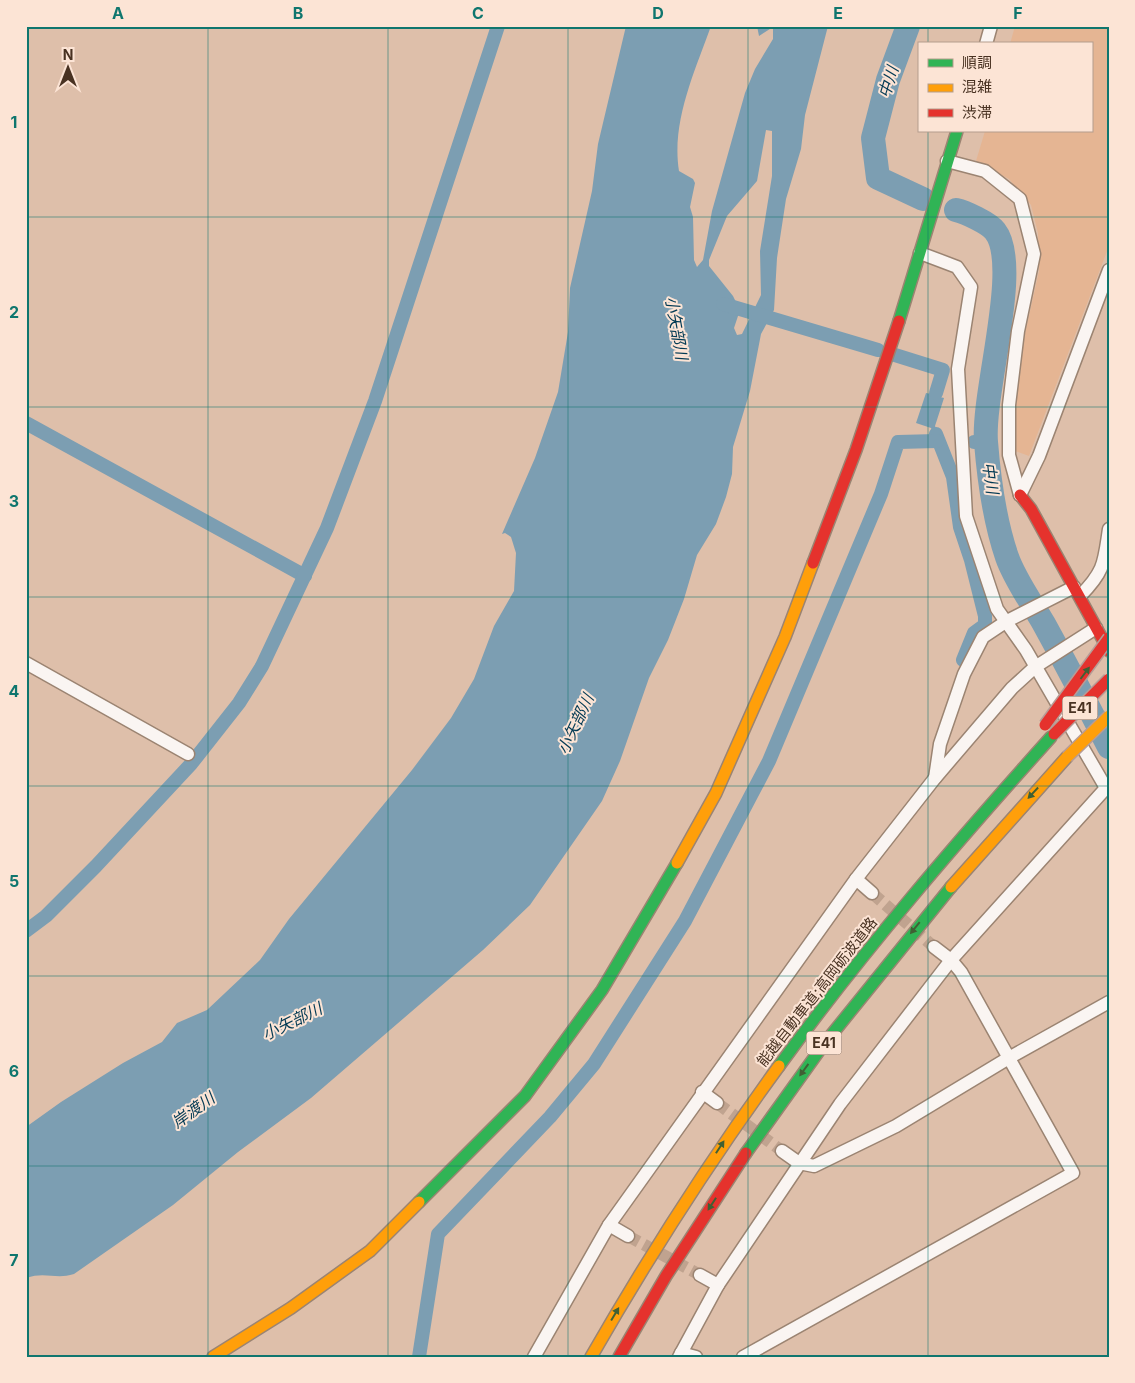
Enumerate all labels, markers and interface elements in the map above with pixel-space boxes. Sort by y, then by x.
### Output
text: A [112,3,124,23]
text: B [293,3,303,23]
text: C [472,3,484,23]
text: D [652,3,664,23]
text: E [833,3,843,23]
text: F [1013,3,1023,23]
north arrow [42,42,92,92]
legend [918,42,1092,132]
text: N [63,46,73,63]
text: 順調 [962,53,992,72]
water label: 中川 [874,62,903,100]
text: 混雑 [962,77,992,96]
text: 渋滞 [962,103,992,122]
text: 1 [11,112,17,132]
water label: 小矢部川 [662,295,693,363]
text: 2 [9,302,19,322]
water label: 中川 [979,461,1003,497]
text: 3 [9,491,19,511]
one-way arrow [1080,666,1090,680]
text: 4 [9,681,20,701]
water label: 小矢部川 [552,689,598,757]
road number: E41 [1062,696,1098,720]
one-way arrow [1028,787,1039,799]
text: 5 [9,871,19,891]
street label: 能越自動車道;高岡砺波道路 [752,913,881,1070]
one-way arrow [909,921,920,934]
water label: 小矢部川 [259,997,327,1044]
road number: E41 [806,1032,842,1054]
text: 6 [9,1061,19,1081]
one-way arrow [799,1063,809,1077]
water label: 岸渡川 [168,1087,220,1132]
one-way arrow [715,1141,725,1154]
one-way arrow [707,1197,717,1210]
text: 7 [9,1250,19,1270]
one-way arrow [610,1308,619,1321]

